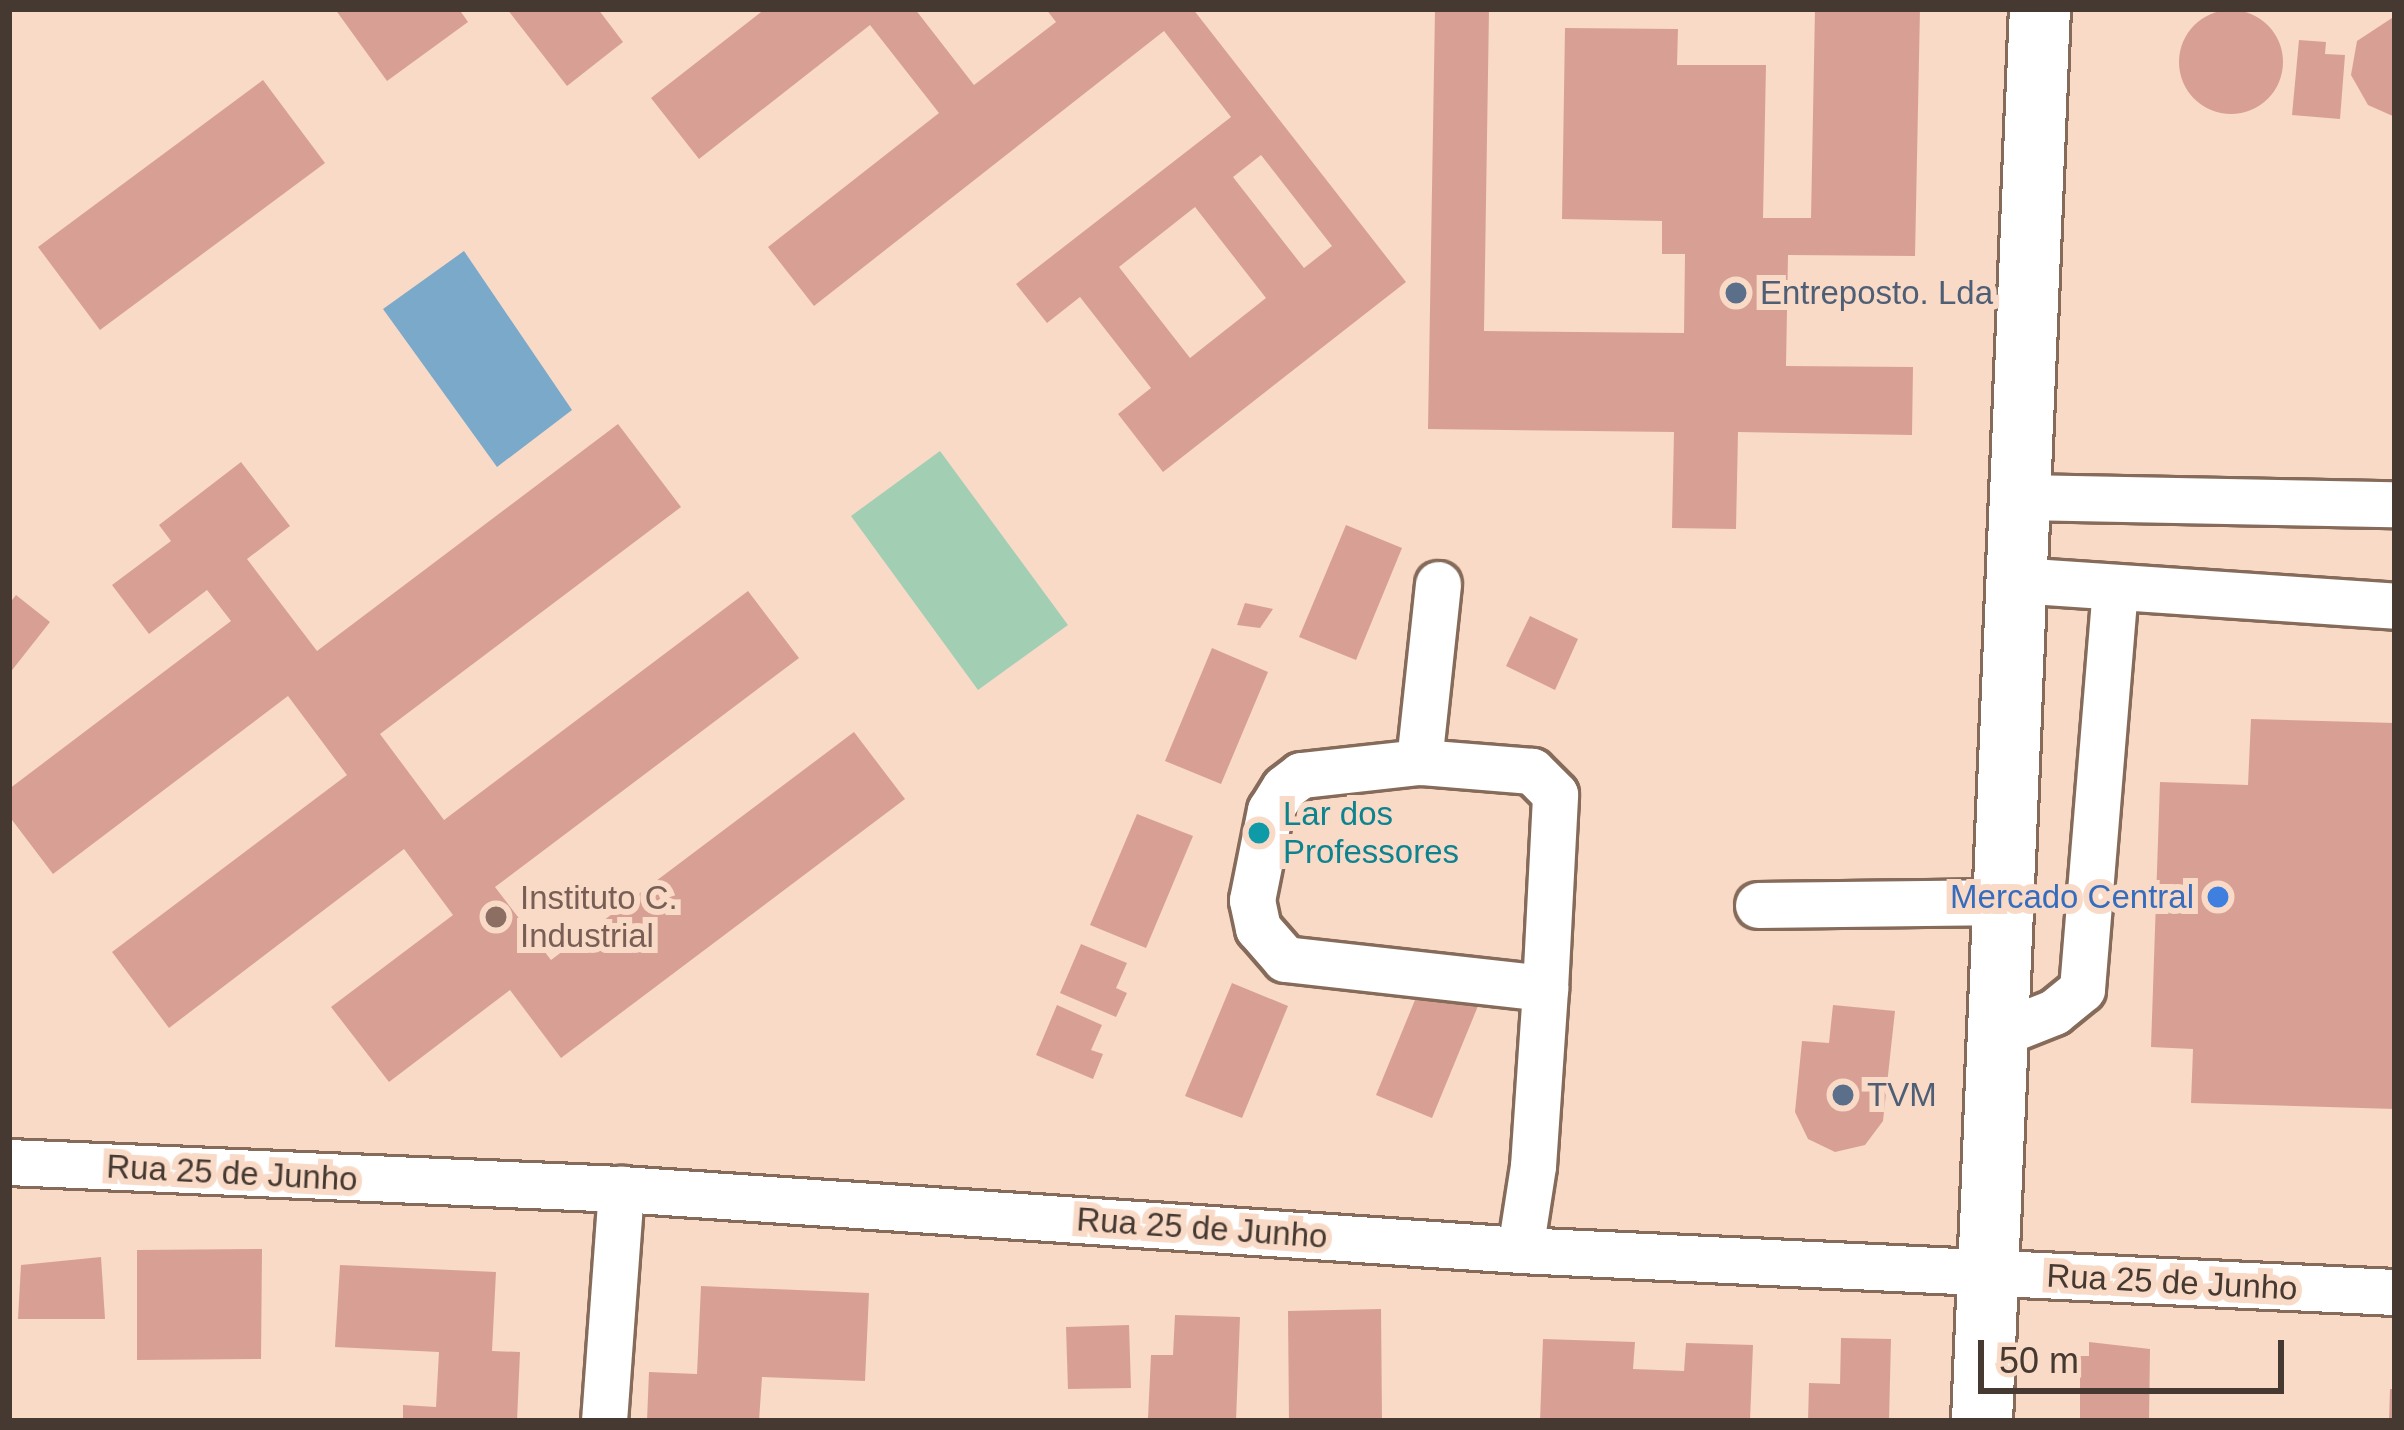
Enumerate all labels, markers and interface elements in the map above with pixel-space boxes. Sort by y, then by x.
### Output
place label: Entreposto. Lda [1760,273,1993,313]
marker: Entreposto. Lda [1723,280,1749,306]
place label: Lar dos Professores [1283,794,1459,872]
marker: Lar dos Professores [1246,820,1272,846]
place label: Mercado Central [1950,877,2194,917]
place label: Instituto C. Industrial [520,878,678,956]
marker: Mercado Central [2205,884,2231,910]
marker: Instituto C. Industrial [483,904,509,930]
place label: TVM [1867,1075,1937,1115]
marker: TVM [1830,1082,1856,1108]
street label: Rua 25 de Junho [105,1147,359,1199]
street label: Rua 25 de Junho [1075,1199,1329,1257]
street label: Rua 25 de Junho [2045,1256,2299,1308]
scale bar [1984,1316,2290,1390]
text: 50 m [1999,1340,2079,1381]

